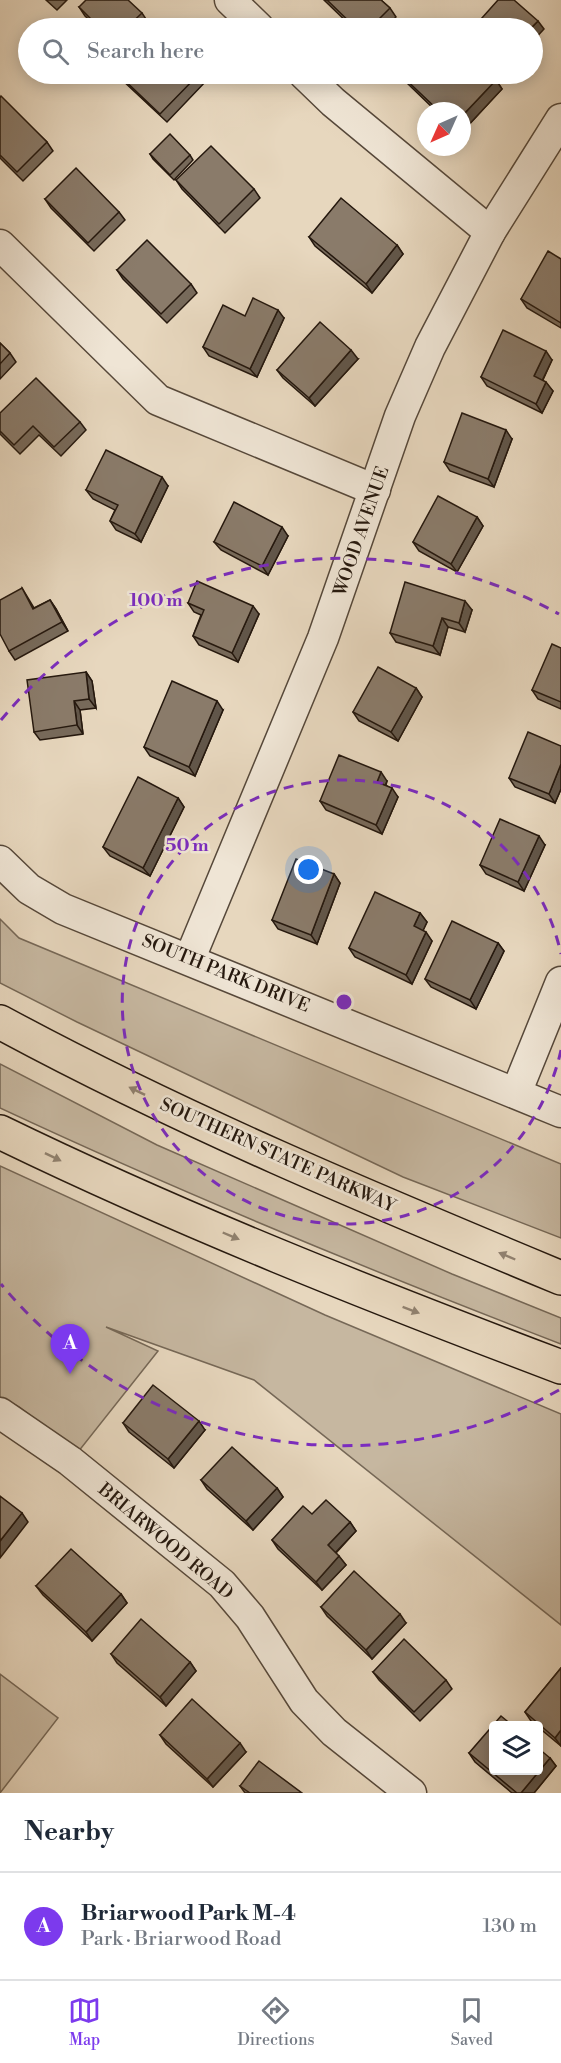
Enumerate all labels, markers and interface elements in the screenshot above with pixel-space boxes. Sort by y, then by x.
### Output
search box [18,18,543,84]
icon: search [39,35,72,68]
text: Search here [87,38,204,65]
north arrow [417,102,471,156]
street label: WOOD AVENUE [328,463,394,600]
text: 100 m [129,589,183,612]
text: 50 m [165,834,209,857]
your location [294,855,323,884]
street label: SOUTH PARK DRIVE [138,929,313,1018]
centre of rings [334,992,354,1012]
one-way arrow [129,1086,146,1096]
street label: SOUTHERN STATE PARKWAY [156,1093,400,1218]
one-way arrow [44,1153,61,1162]
one-way arrow [222,1232,239,1241]
one-way arrow [498,1251,516,1260]
one-way arrow [402,1306,420,1315]
pin: A [50,1324,90,1374]
street label: BRIARWOOD ROAD [93,1478,238,1605]
map controls [489,1721,543,1775]
button: layers [489,1721,543,1775]
text: Nearby [24,1816,114,1848]
text: Briarwood Park M-4 [81,1900,296,1927]
text: A [36,1914,51,1939]
text: 130 m [482,1914,537,1939]
text: Park · Briarwood Road [81,1927,281,1952]
tab: Map [68,1994,101,2050]
tab: Directions [237,1994,315,2050]
tab: Saved [451,1994,493,2050]

